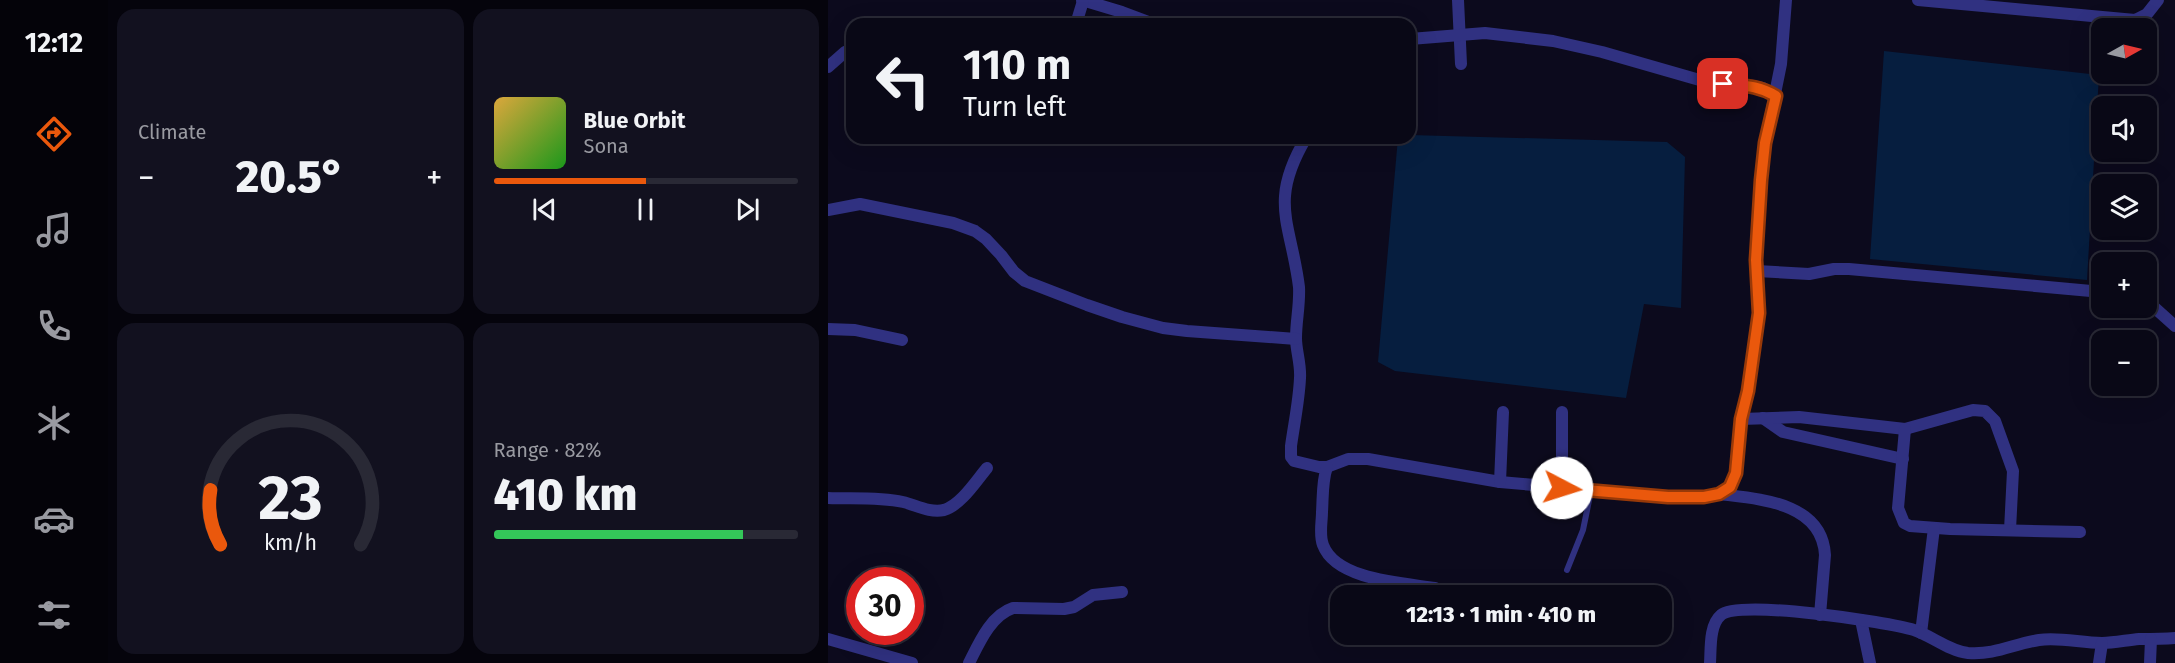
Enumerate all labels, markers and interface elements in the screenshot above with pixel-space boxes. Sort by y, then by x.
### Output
north arrow [2091,18,2157,84]
map controls [2091,18,2157,396]
text: 12:12 [25,27,83,59]
text: 110 m [963,40,1071,90]
icon: left [864,42,942,120]
pin [1697,58,1748,109]
icon: arrive [1706,67,1739,100]
text: Turn left [963,91,1066,123]
button: sound [2091,96,2157,162]
text: Blue Orbit [584,107,685,134]
icon: directions [33,113,75,155]
text: Climate [138,120,206,144]
text: Sona [584,134,629,158]
text: 20.5° [236,150,345,204]
text: − [138,158,155,198]
text: + [426,158,442,198]
button: layers [2091,174,2157,240]
icon: previous [528,193,561,226]
icon: pause [629,193,662,226]
icon: next [731,193,764,226]
icon: music [33,209,75,251]
button: + [2091,252,2157,318]
icon: phone [33,305,75,347]
button: − [2091,330,2157,396]
icon: climate [33,402,75,444]
text: Range · 82% [494,438,602,462]
position arrow [1530,456,1594,520]
text: 23 [258,461,322,536]
text: 410 km [494,468,637,522]
icon: car [33,498,75,540]
text: km/h [264,531,317,557]
speed limit sign: 30 [846,567,924,645]
icon: filters [33,594,75,636]
text: 12:13 · 1 min · 410 m [1406,601,1596,628]

